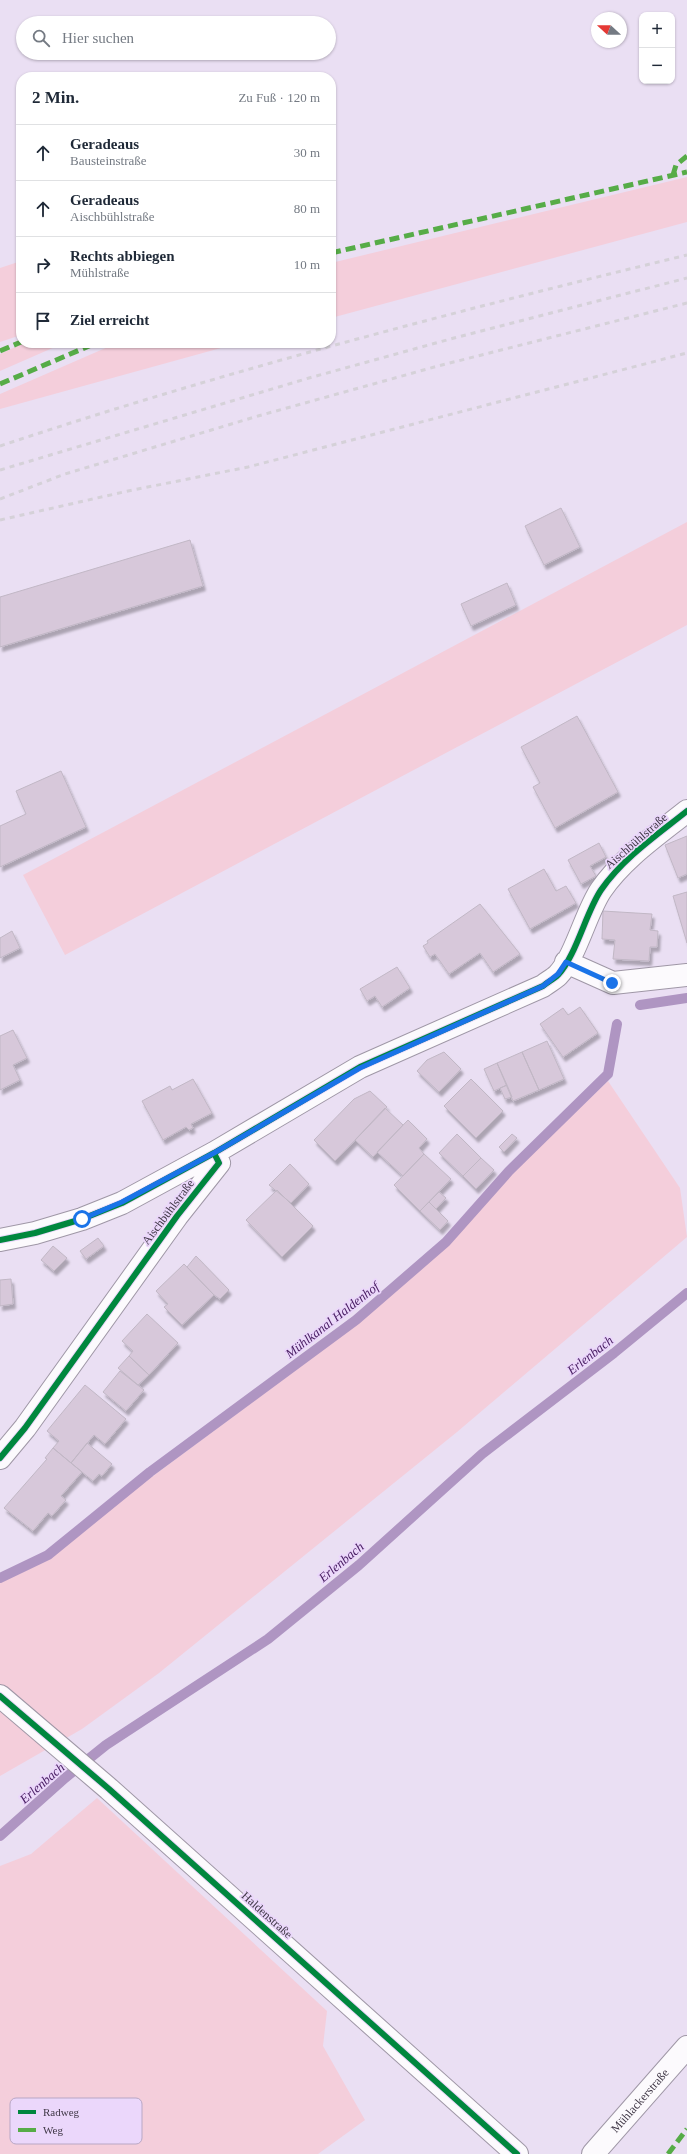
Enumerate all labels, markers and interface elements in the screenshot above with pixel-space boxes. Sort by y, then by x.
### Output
north arrow [591,12,627,48]
map controls [639,12,675,84]
button: + [639,12,675,48]
search box [16,16,336,60]
icon: search [30,27,52,49]
text: Hier suchen [62,30,134,46]
button: − [639,48,675,84]
text: 2 Min. [32,88,79,107]
text: Zu Fuß · 120 m [238,90,320,105]
text: Geradeaus [70,136,139,152]
icon: ahead [32,142,54,164]
text: 30 m [294,145,320,160]
text: Bausteinstraße [70,153,147,168]
text: Geradeaus [70,192,139,208]
icon: ahead [32,198,54,220]
text: 80 m [294,201,320,216]
text: Aischbühlstraße [70,209,154,224]
text: Rechts abbiegen [70,248,175,264]
icon: right [32,254,54,276]
text: 10 m [294,257,320,272]
text: Mühlstraße [70,265,129,280]
icon: arrive [32,310,54,332]
text: Ziel erreicht [70,312,149,328]
street label: Aischbühlstraße [602,810,670,872]
route end [603,974,621,992]
street label: Aischbühlstraße [139,1177,197,1247]
route start [73,1210,91,1228]
water label: Mühlkanal Haldenhof [281,1277,384,1362]
water label: Erlenbach [563,1332,616,1378]
water label: Erlenbach [315,1539,367,1586]
water label: Erlenbach [16,1760,67,1807]
street label: Haldenstraße [239,1889,295,1941]
street label: Mühlackerstraße [608,2066,672,2136]
legend [10,2098,142,2144]
text: Radweg [43,2106,80,2118]
text: Weg [43,2124,63,2136]

